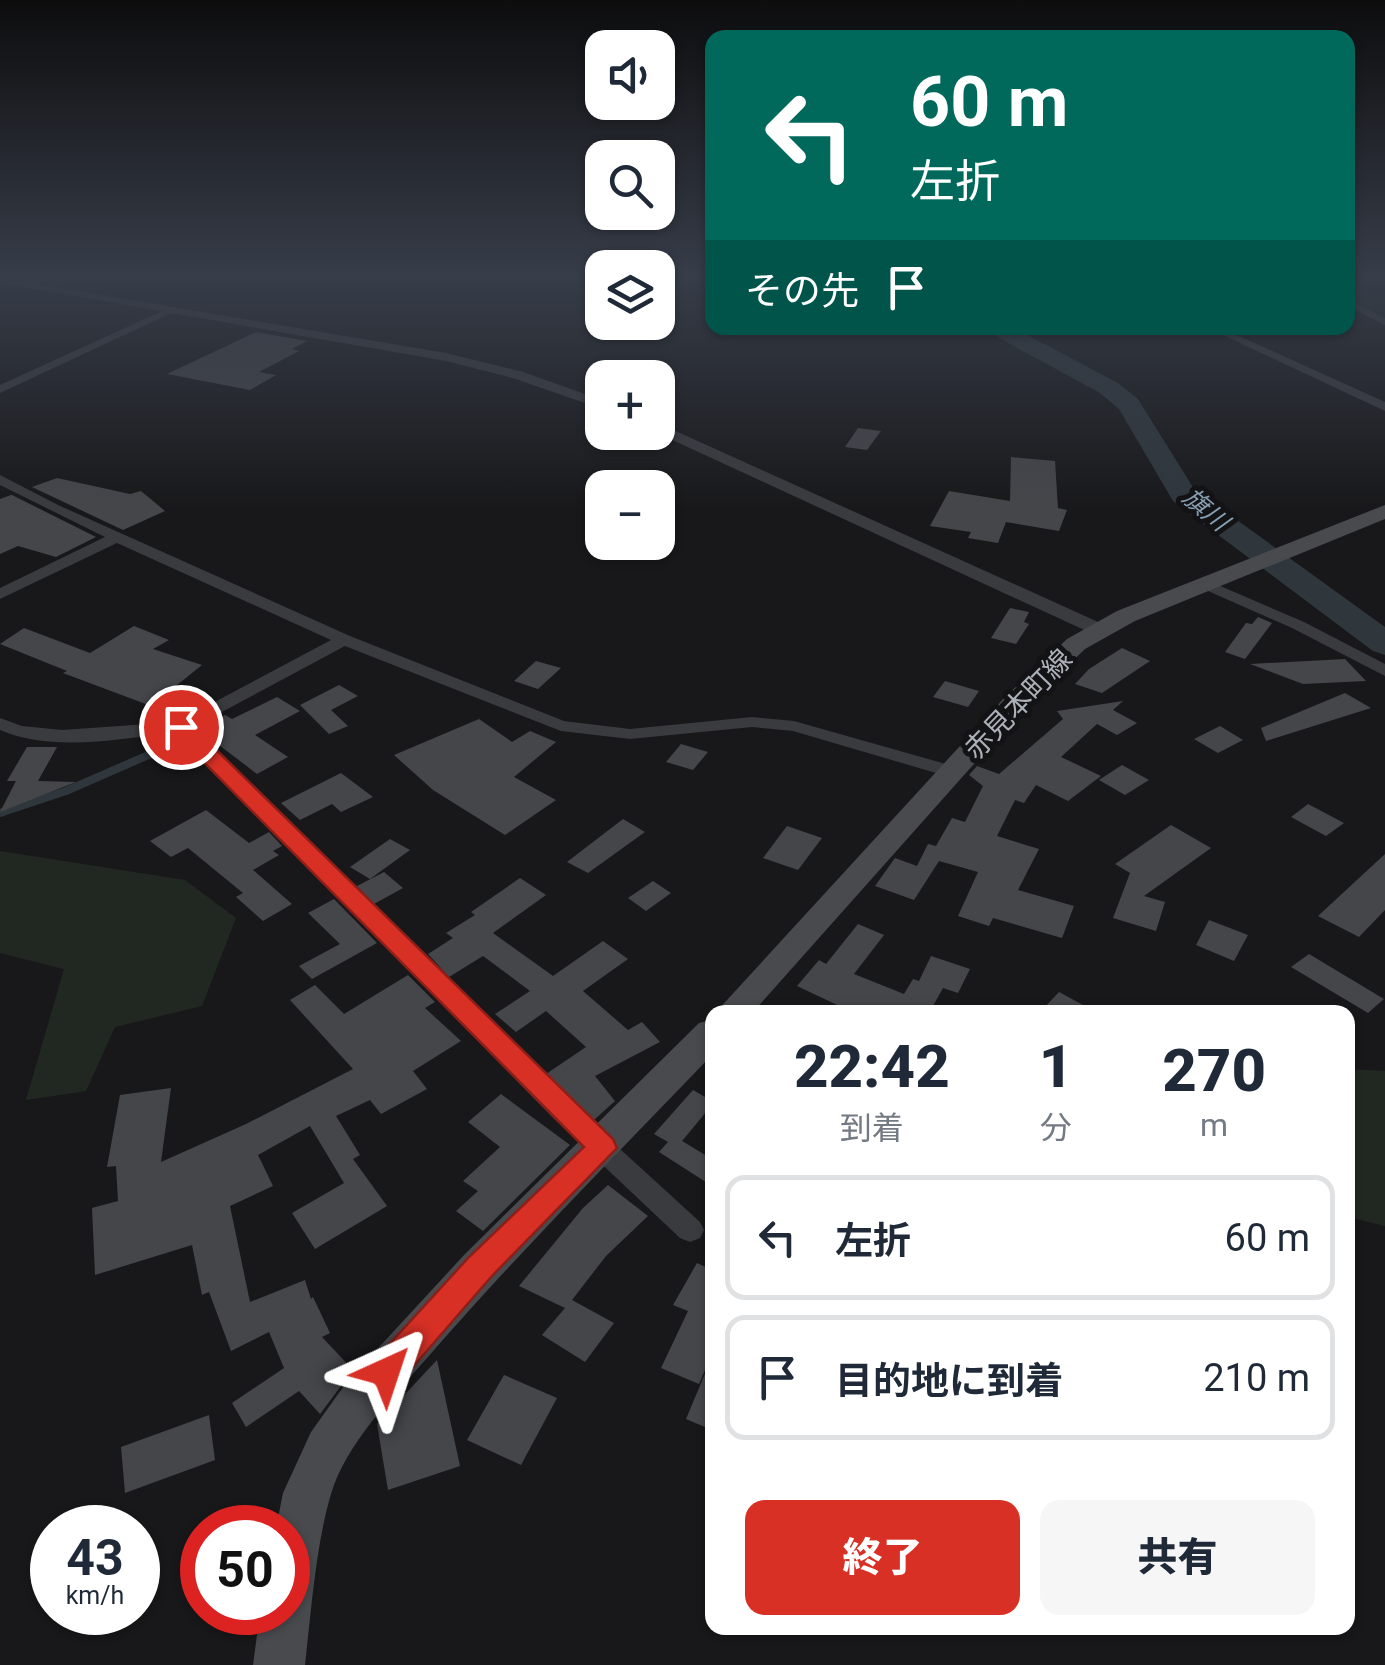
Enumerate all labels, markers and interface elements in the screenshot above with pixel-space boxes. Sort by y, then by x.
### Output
map controls [585,30,675,560]
button: sound [585,30,675,120]
text: 60 m [910,61,1068,143]
icon: left [745,70,875,200]
button: search [585,140,675,230]
text: 左折 [910,155,1000,208]
button: layers [585,250,675,340]
icon: arrive [879,260,934,315]
text: その先 [745,269,859,313]
button: + [585,360,675,450]
button: − [585,470,675,560]
water label: 旗川 [1177,482,1236,538]
street label: 赤見本町線 [958,643,1079,766]
pin [139,685,224,770]
icon: arrive [154,700,209,755]
text: 22:42 [794,1031,950,1102]
text: 1 [1039,1031,1073,1102]
text: 270 [1162,1035,1266,1106]
text: m [1200,1106,1228,1144]
text: 到着 [840,1109,904,1147]
text: 分 [1040,1109,1072,1147]
icon: left [750,1210,805,1265]
text: 60 m [1225,1216,1310,1260]
text: 左折 [835,1219,911,1263]
position arrow [334,1320,438,1424]
icon: arrive [750,1350,805,1405]
text: 210 m [1203,1356,1310,1400]
text: 目的地に到着 [835,1359,1063,1403]
button: 終了 [745,1500,1020,1615]
button: 共有 [1040,1500,1315,1615]
speed limit sign: 50 [180,1505,310,1635]
text: 43 [66,1529,124,1587]
text: km/h [66,1581,124,1610]

